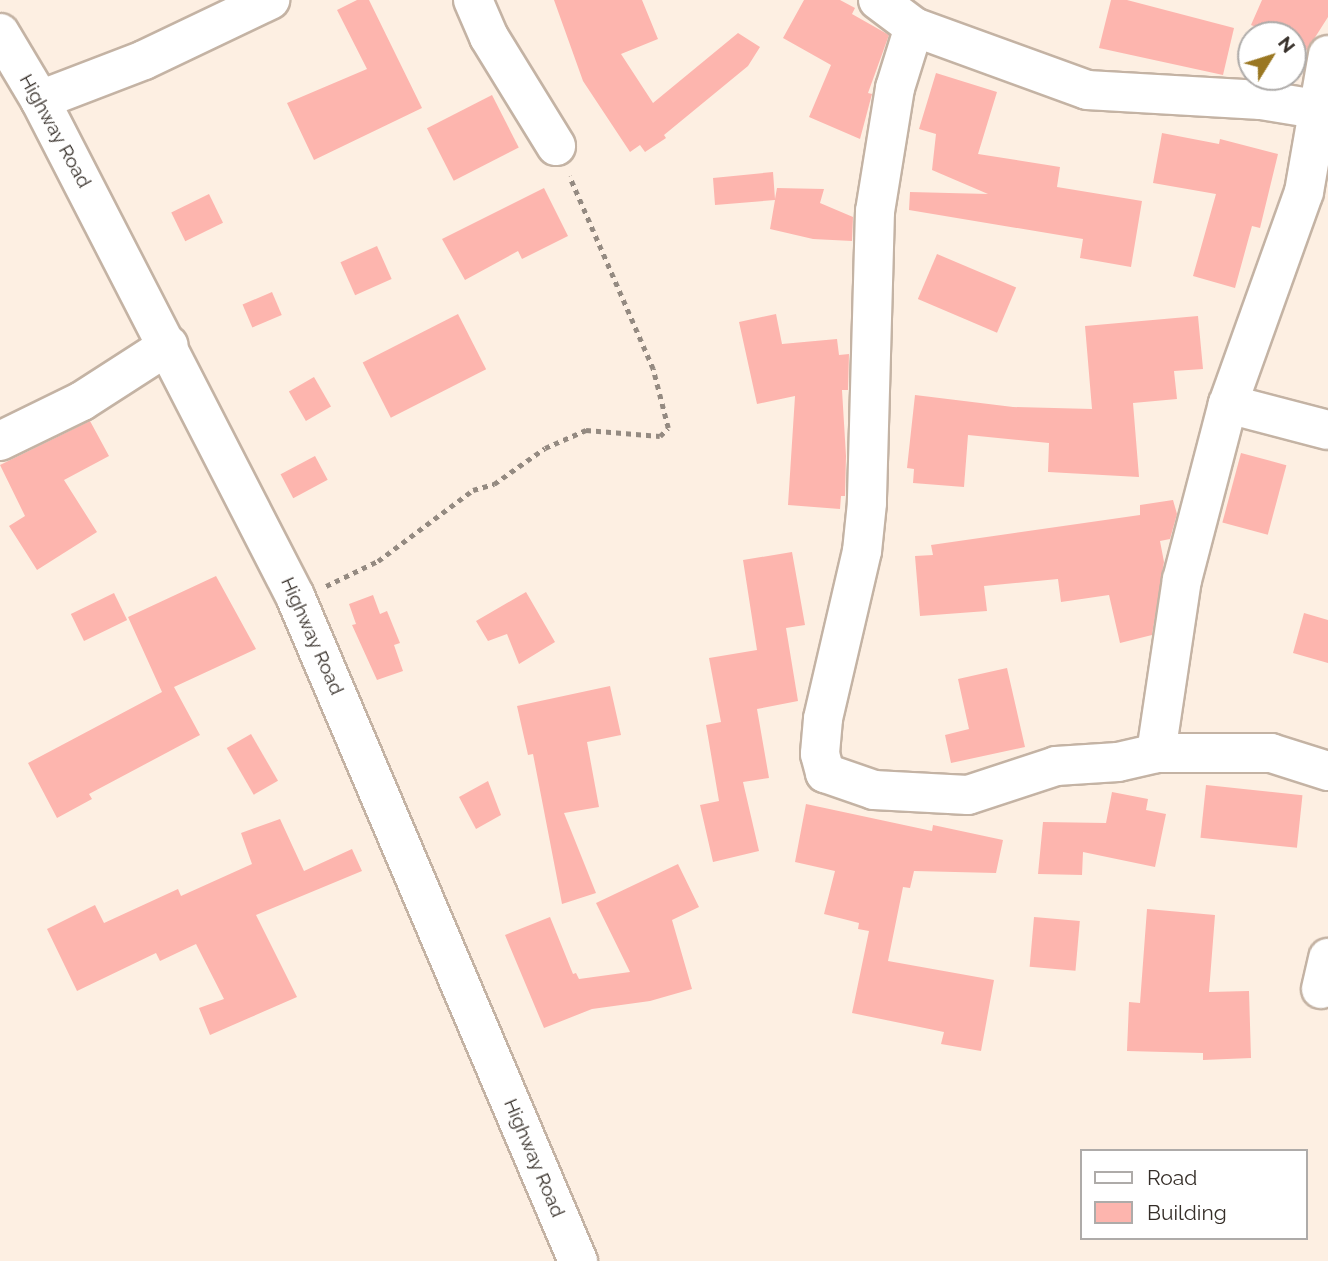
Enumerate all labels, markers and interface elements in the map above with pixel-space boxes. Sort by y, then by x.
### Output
north arrow [1237,21,1307,91]
text: N [1274,32,1300,57]
street label: Highway Road [14,70,96,192]
street label: Highway Road [276,573,348,699]
street label: Highway Road [499,1095,569,1221]
legend [1080,1149,1307,1240]
text: Road [1147,1165,1197,1190]
text: Building [1147,1200,1227,1225]

